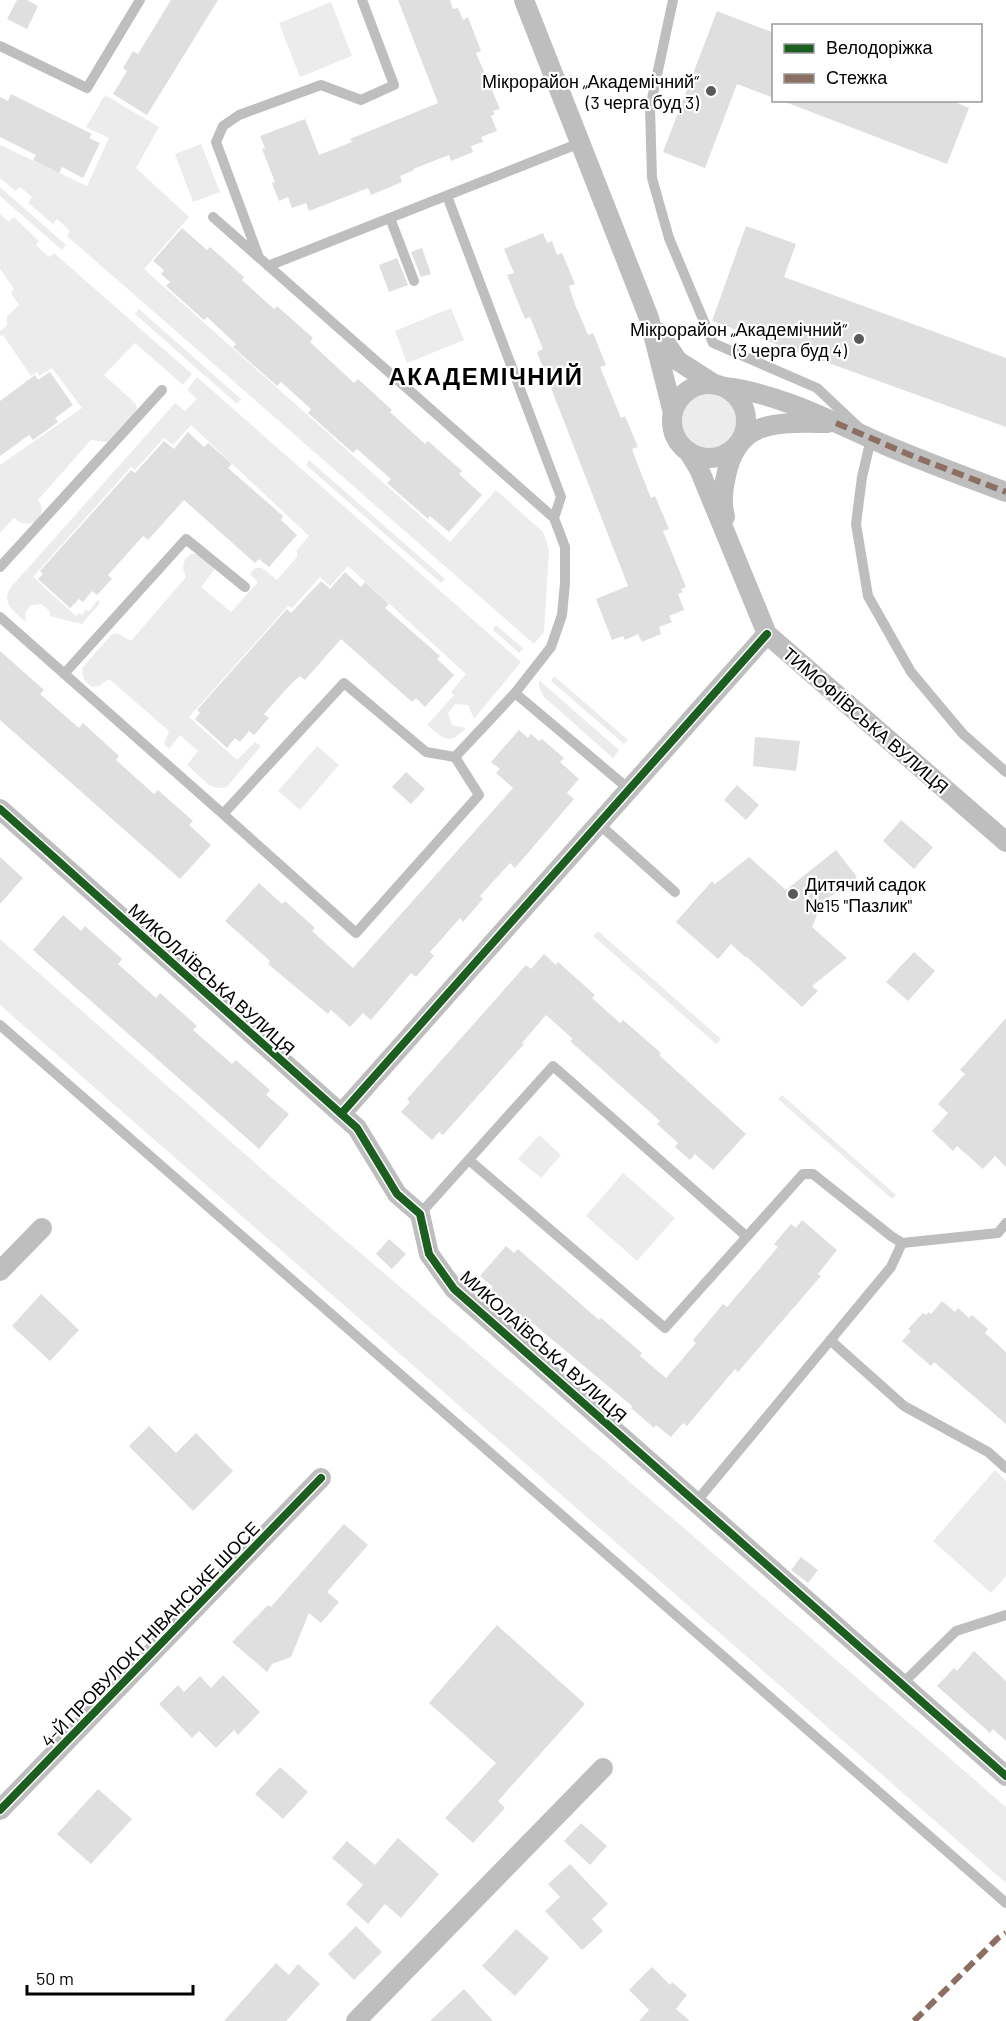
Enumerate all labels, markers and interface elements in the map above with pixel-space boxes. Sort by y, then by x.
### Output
legend [772,24,982,102]
text: Велодоріжка [826,36,934,58]
text: Стежка [826,66,888,88]
place label: Мікрорайон „Академічний“ (3 черга буд 3) [482,70,699,113]
marker: Мікрорайон „Академічний“ (3 черга буд 3) [704,84,718,98]
place label: Мікрорайон „Академічний“ (3 черга буд 4) [630,318,847,361]
marker: Мікрорайон „Академічний“ (3 черга буд 4) [852,332,866,346]
district label: АКАДЕМІЧНИЙ [388,361,584,390]
street label: ТИМОФІЇВСЬКА ВУЛИЦЯ [779,642,953,798]
place label: Дитячий садок №15 "Пазлик" [805,873,926,916]
marker: Дитячий садок №15 "Пазлик" [786,887,800,901]
street label: МИКОЛАЇВСЬКА ВУЛИЦЯ [124,898,300,1060]
street label: МИКОЛАЇВСЬКА ВУЛИЦЯ [456,1265,632,1427]
street label: 4-Й ПРОВУЛОК ГНІВАНСЬКЕ ШОСЕ [36,1517,264,1751]
scale bar [27,1958,194,1996]
text: 50 m [36,1967,74,1989]

